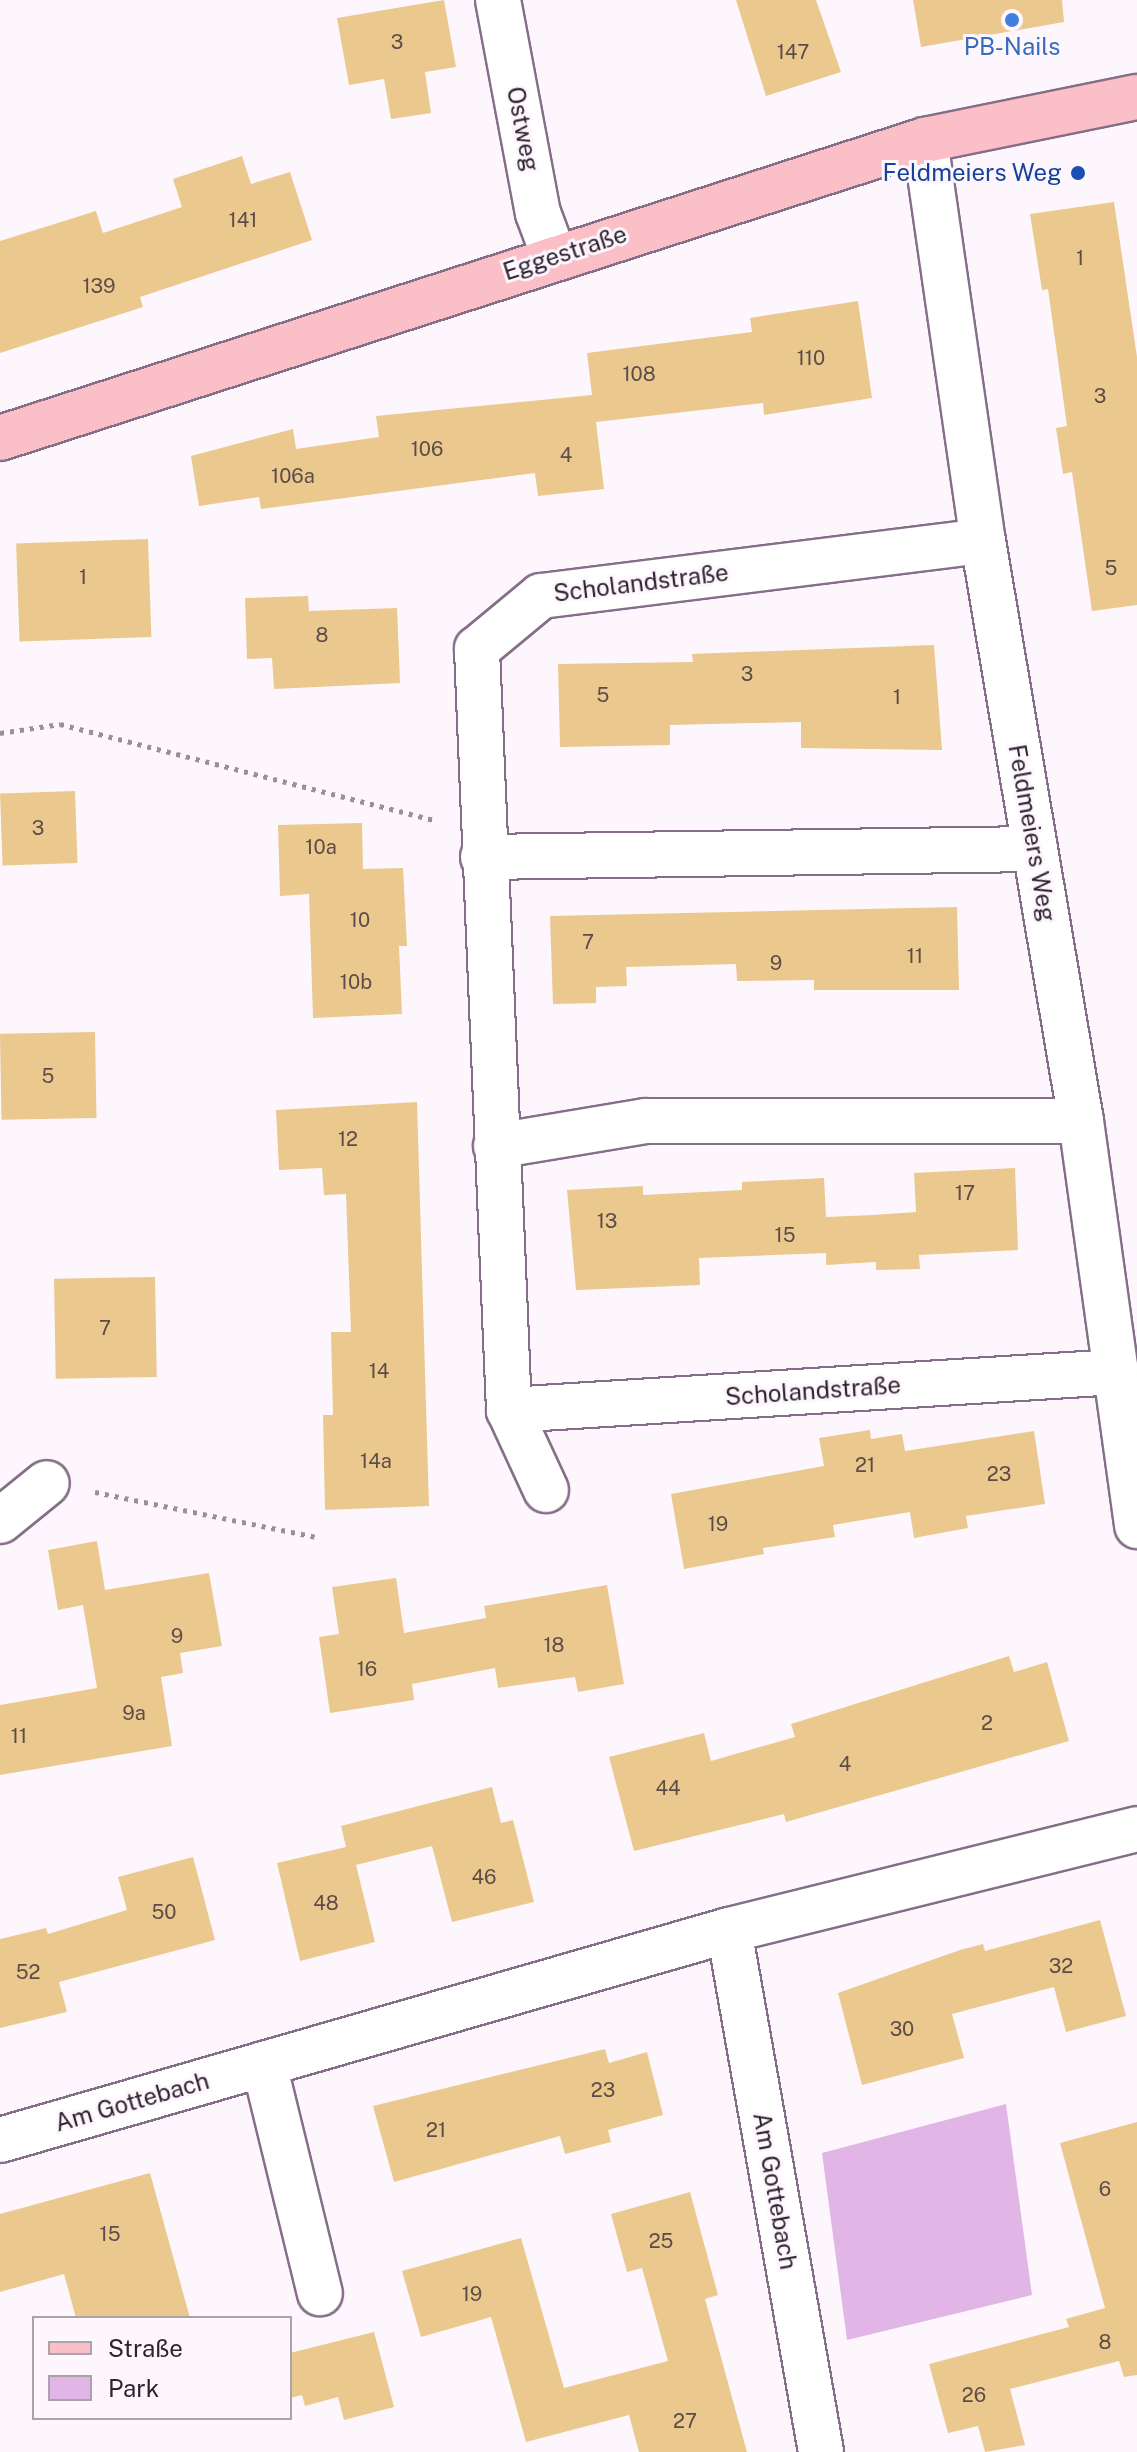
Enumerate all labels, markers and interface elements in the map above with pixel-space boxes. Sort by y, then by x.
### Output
marker: PB-Nails [1003,11,1021,29]
house number: 3 [391,30,403,54]
place label: PB-Nails [964,33,1060,61]
house number: 147 [777,40,809,64]
street label: Ostweg [501,84,545,174]
place label: Feldmeiers Weg [882,159,1062,187]
marker: Feldmeiers Weg [1069,164,1087,182]
house number: 141 [229,208,257,232]
street label: Eggestraße [499,219,631,287]
house number: 1 [1076,246,1084,270]
house number: 139 [82,274,116,298]
house number: 110 [797,346,825,370]
house number: 108 [622,362,656,386]
house number: 3 [1094,384,1106,408]
house number: 106 [411,437,443,461]
house number: 4 [560,443,572,467]
house number: 106a [271,464,315,488]
house number: 5 [1105,556,1117,580]
street label: Scholandstraße [552,558,730,608]
house number: 1 [79,565,87,589]
house number: 8 [316,623,328,647]
house number: 3 [741,662,753,686]
house number: 5 [597,683,609,707]
house number: 1 [893,685,901,709]
street label: Feldmeiers Weg [1002,742,1062,924]
house number: 3 [32,816,44,840]
house number: 10a [305,835,337,859]
house number: 10 [350,908,370,932]
house number: 7 [582,930,594,954]
house number: 11 [907,944,923,968]
house number: 9 [770,951,782,975]
house number: 10b [340,970,372,994]
house number: 5 [42,1064,54,1088]
house number: 12 [338,1127,358,1151]
house number: 17 [955,1181,975,1205]
house number: 13 [597,1209,617,1233]
house number: 15 [775,1223,795,1247]
house number: 7 [99,1316,111,1340]
house number: 14 [369,1359,389,1383]
street label: Scholandstraße [724,1370,902,1412]
house number: 14a [360,1449,392,1473]
house number: 21 [855,1453,875,1477]
house number: 23 [987,1462,1011,1486]
house number: 19 [708,1512,728,1536]
house number: 9 [171,1624,183,1648]
house number: 18 [543,1633,565,1657]
house number: 16 [357,1657,377,1681]
house number: 9a [122,1701,146,1725]
house number: 2 [981,1711,993,1735]
house number: 11 [11,1724,27,1748]
house number: 4 [839,1752,851,1776]
house number: 44 [655,1776,681,1800]
house number: 46 [471,1865,497,1889]
house number: 48 [313,1891,339,1915]
house number: 50 [151,1900,177,1924]
house number: 32 [1049,1954,1073,1978]
house number: 52 [16,1960,40,1984]
house number: 30 [890,2017,914,2041]
street label: Am Gottebach [52,2066,212,2138]
house number: 23 [591,2078,615,2102]
street label: Am Gottebach [747,2110,803,2272]
house number: 21 [426,2118,446,2142]
house number: 6 [1099,2177,1111,2201]
house number: 15 [100,2222,120,2246]
house number: 25 [649,2229,673,2253]
house number: 19 [462,2282,482,2306]
legend [32,2316,292,2420]
house number: 8 [1099,2330,1111,2354]
text: Straße [108,2334,183,2362]
text: Park [108,2374,159,2402]
house number: 26 [962,2383,986,2407]
house number: 27 [673,2409,697,2433]

